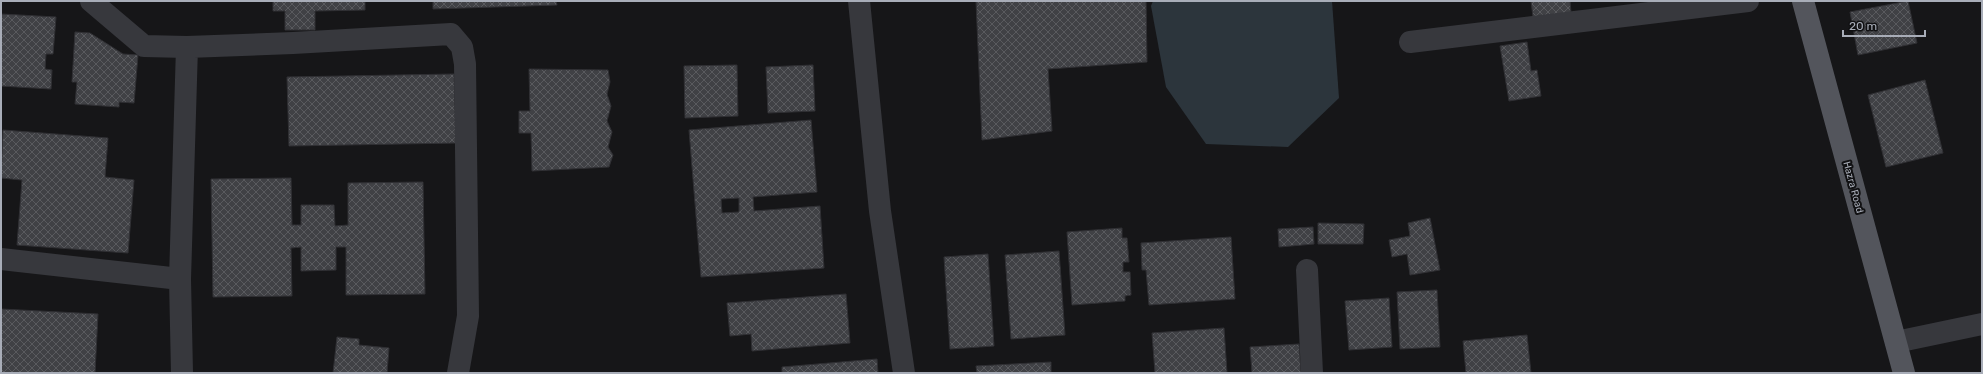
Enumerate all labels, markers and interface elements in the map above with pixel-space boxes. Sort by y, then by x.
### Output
scale bar [1843,12,1925,38]
text: 20 m [1849,19,1877,33]
street label: Hazra Road [1840,160,1866,215]

